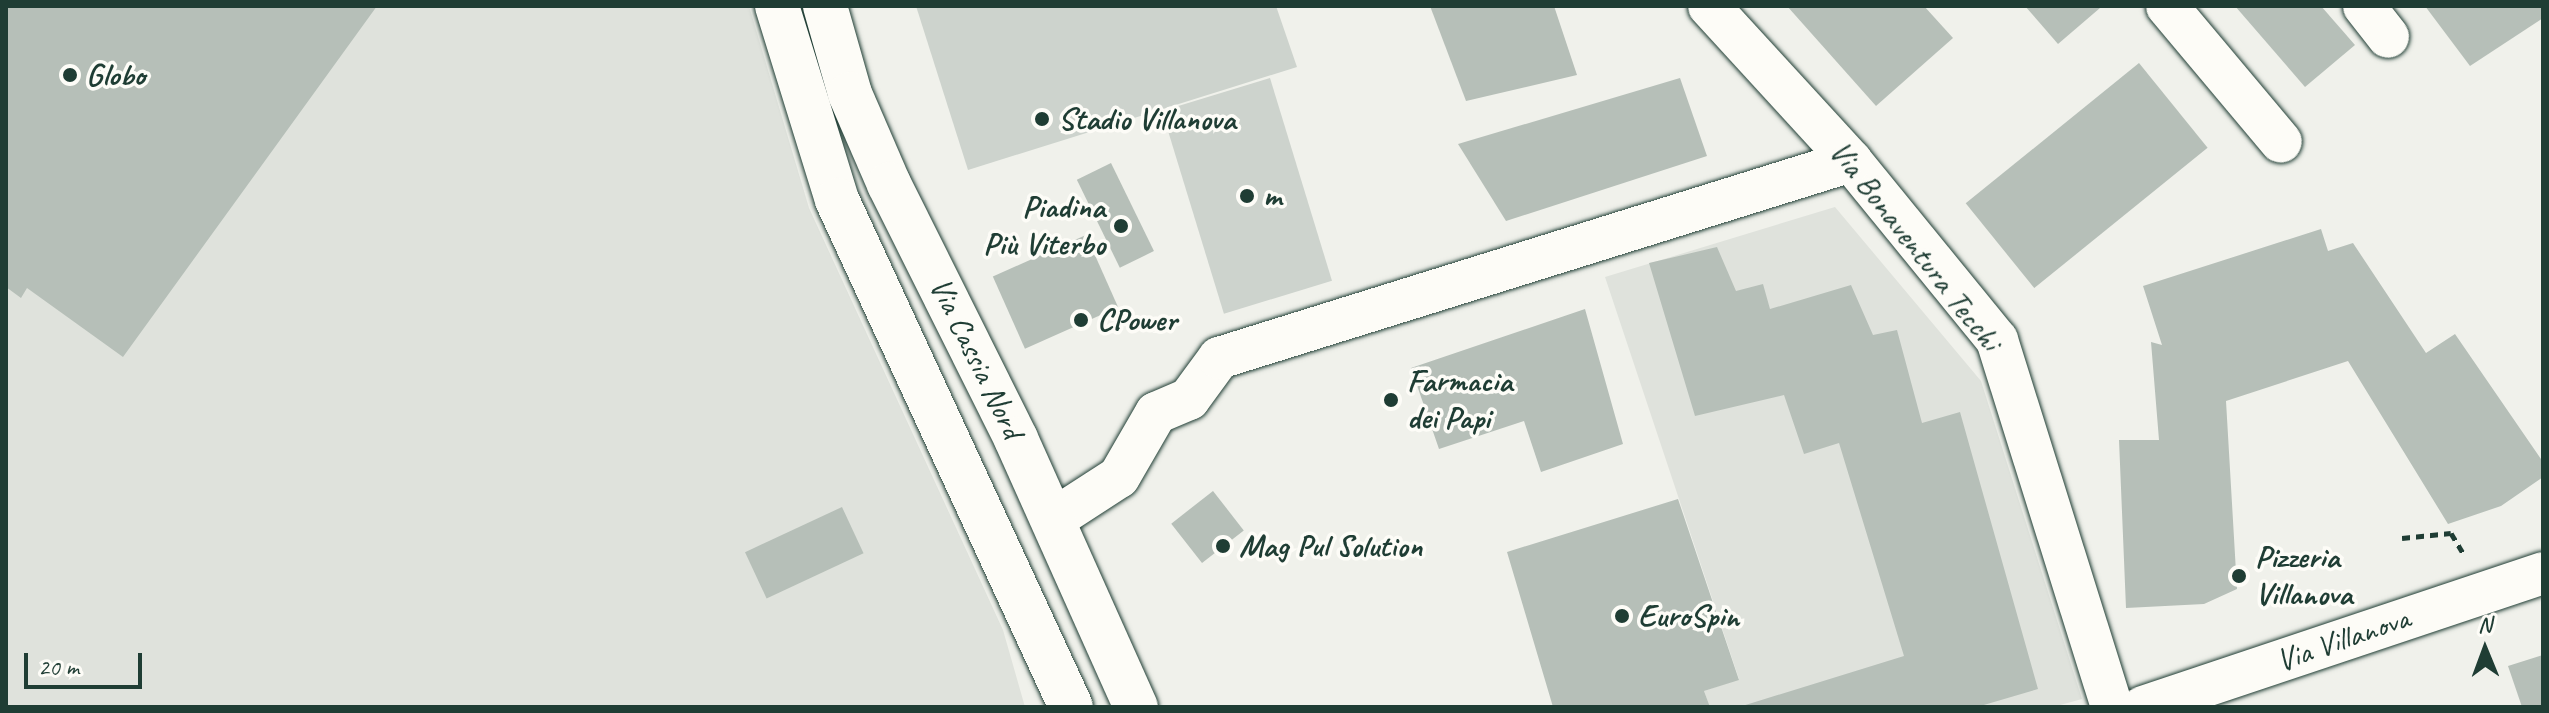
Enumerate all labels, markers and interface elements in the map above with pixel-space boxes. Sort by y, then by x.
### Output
place label: Globo [86,56,145,94]
marker: Globo [61,66,79,84]
place label: Stadio Villanova [1058,100,1235,138]
marker: Stadio Villanova [1033,110,1051,128]
street label: Via Bonaventura Tecchi [1822,135,2008,357]
place label: m [1263,177,1281,215]
marker: m [1238,187,1256,205]
place label: Piadina Più Viterbo [983,189,1105,264]
marker: Piadina Più Viterbo [1112,217,1130,235]
street label: Via Cassia Nord [920,271,1032,445]
place label: CPower [1097,301,1176,339]
marker: CPower [1072,311,1090,329]
place label: Farmacia dei Papi [1407,363,1512,438]
marker: Farmacia dei Papi [1382,391,1400,409]
place label: Mag Pul Solution [1239,527,1423,565]
marker: Mag Pul Solution [1214,537,1232,555]
place label: Pizzeria Villanova [2255,539,2352,614]
marker: Pizzeria Villanova [2230,567,2248,585]
place label: EuroSpin [1638,597,1739,635]
street label: Via Villanova [2272,599,2414,681]
marker: EuroSpin [1613,607,1631,625]
north arrow [2445,609,2525,689]
text: N [2478,611,2492,639]
scale bar [28,637,146,687]
text: 20 m [38,652,79,682]

